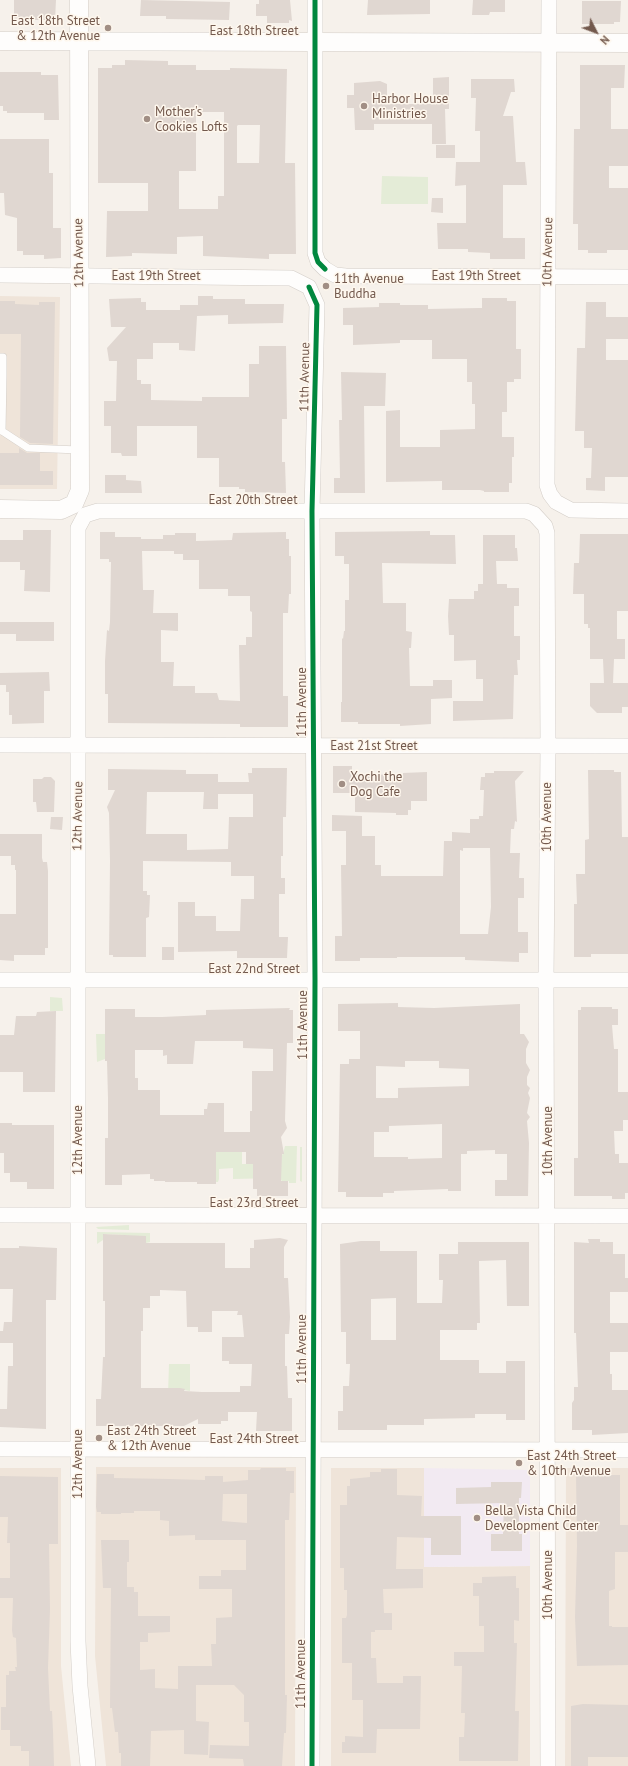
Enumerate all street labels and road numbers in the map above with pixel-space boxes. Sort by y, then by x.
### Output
street label: East 18th Street [209,23,299,39]
street label: 10th Avenue [540,217,556,287]
street label: 12th Avenue [71,218,87,288]
street label: East 19th Street [111,268,201,284]
street label: East 19th Street [431,268,521,284]
street label: 11th Avenue [297,342,313,412]
street label: East 20th Street [208,492,298,508]
street label: 11th Avenue [294,667,310,737]
street label: East 21st Street [330,738,418,754]
street label: 12th Avenue [70,781,86,851]
street label: 10th Avenue [539,782,555,852]
street label: East 22nd Street [208,961,300,977]
street label: 11th Avenue [295,990,311,1060]
street label: 12th Avenue [70,1105,86,1175]
street label: 10th Avenue [540,1106,556,1176]
street label: East 23rd Street [209,1195,299,1211]
street label: 11th Avenue [294,1314,310,1384]
street label: 12th Avenue [70,1429,86,1499]
street label: East 24th Street [209,1431,299,1447]
street label: 10th Avenue [540,1550,556,1620]
street label: 11th Avenue [293,1639,309,1709]

